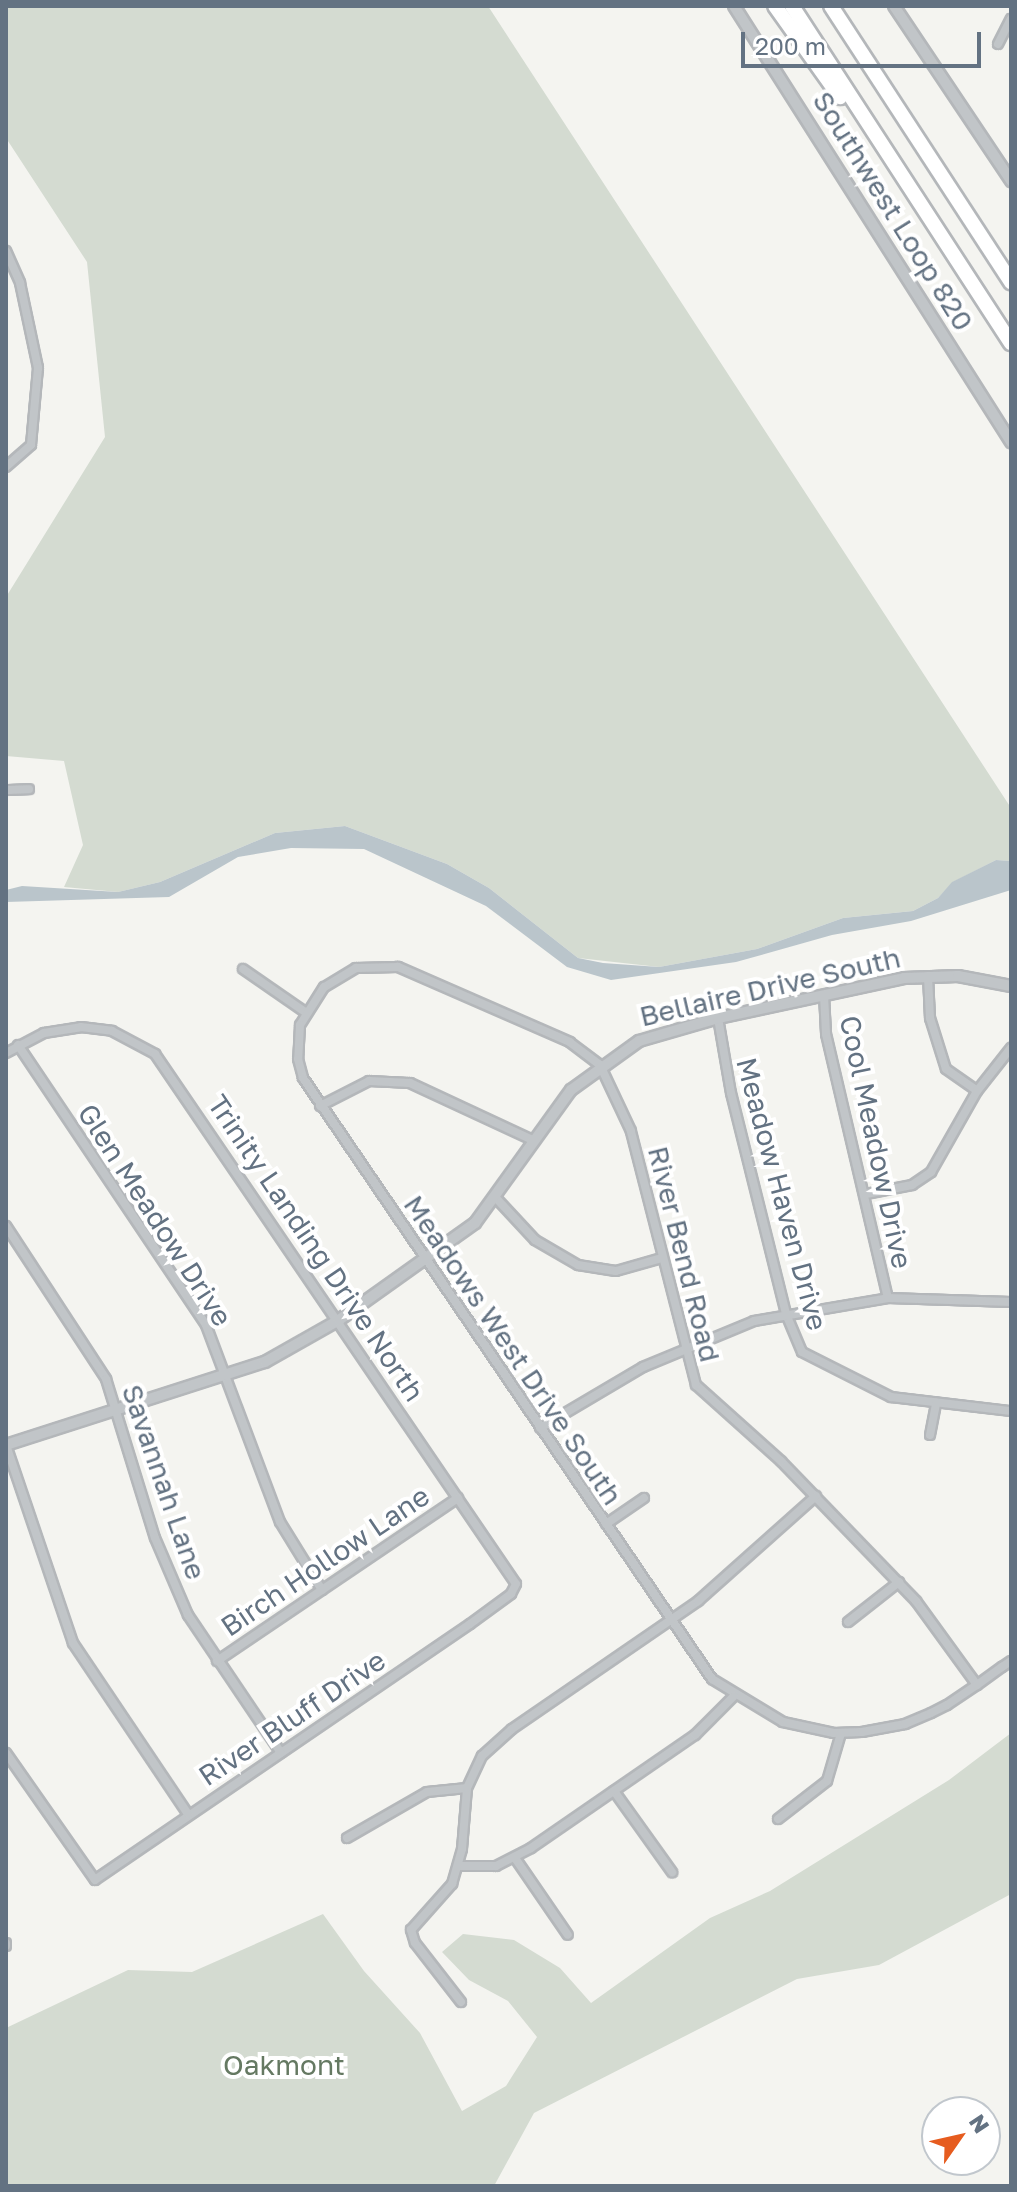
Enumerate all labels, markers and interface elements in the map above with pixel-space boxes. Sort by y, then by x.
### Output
scale bar [745,16,985,66]
text: 200 m [755,31,826,60]
street label: Southwest Loop 820 [806,85,980,337]
street label: Bellaire Drive South [636,941,904,1033]
street label: Cool Meadow Drive [833,1013,919,1271]
street label: Meadow Haven Drive [729,1054,835,1334]
street label: Trinity Landing Drive North [201,1088,431,1408]
street label: Glen Meadow Drive [71,1098,239,1332]
street label: River Bend Road [641,1143,727,1365]
street label: Meadows West Drive South [397,1189,629,1511]
street label: Savannah Lane [115,1380,213,1584]
street label: Birch Hollow Lane [215,1479,435,1643]
street label: River Bluff Drive [192,1643,392,1793]
park label: Oakmont [223,2048,345,2082]
north arrow [921,2096,1001,2176]
text: N [964,2109,996,2138]

